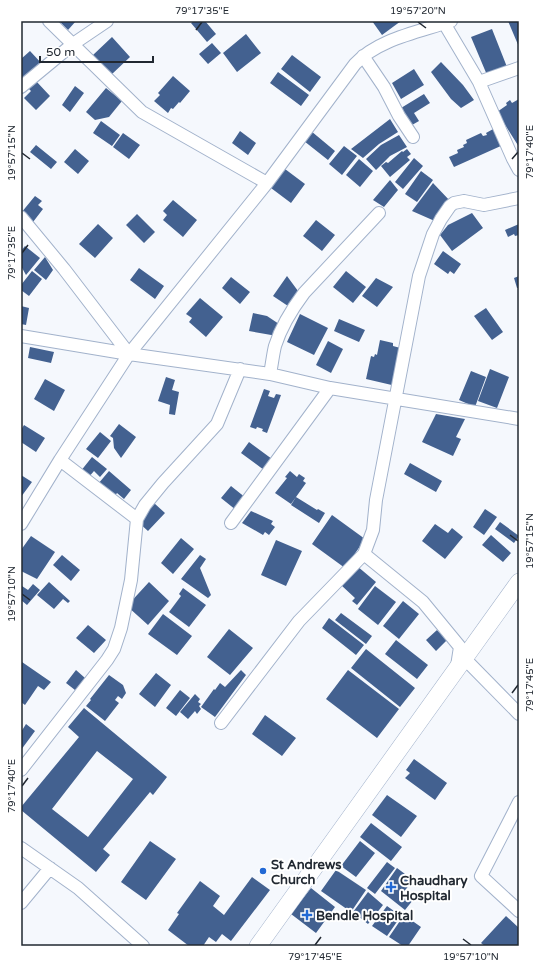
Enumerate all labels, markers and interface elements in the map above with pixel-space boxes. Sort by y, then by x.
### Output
text: 79°17'35"E [175,5,229,17]
text: 19°57'20"N [390,5,446,17]
scale bar [40,38,153,64]
text: 50 m [46,45,75,59]
text: 19°57'15"N [6,125,18,181]
text: 79°17'40"E [524,125,536,179]
text: 79°17'35"E [6,226,18,280]
text: 19°57'15"N [524,513,536,569]
text: 19°57'10"N [6,566,18,622]
text: 79°17'45"E [524,658,536,712]
text: 79°17'40"E [6,759,18,813]
place label: St Andrews Church [271,857,341,888]
marker: St Andrews Church [258,866,268,876]
place label: Chaudhary Hospital [400,873,468,904]
marker: Chaudhary Hospital [385,881,397,893]
place label: Bendle Hospital [316,908,413,924]
marker: Bendle Hospital [301,909,313,921]
text: 79°17'45"E [288,951,342,963]
text: 19°57'10"N [443,951,499,963]

